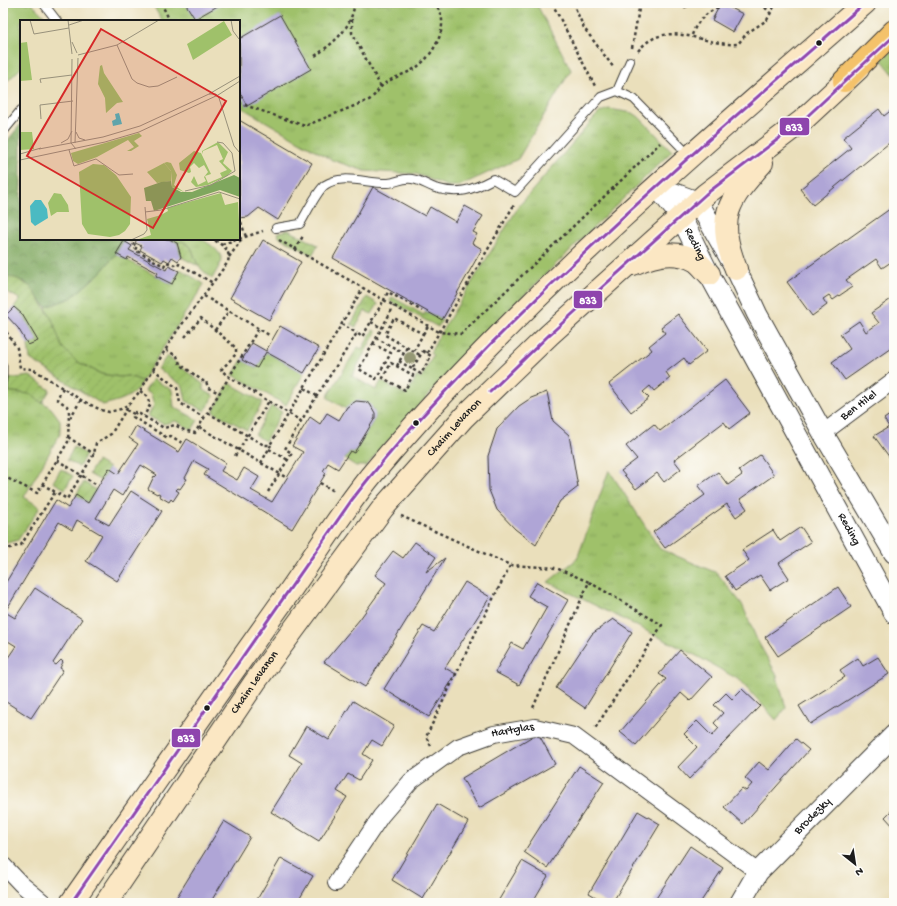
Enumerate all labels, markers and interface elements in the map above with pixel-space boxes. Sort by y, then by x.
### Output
inset map [20,20,240,240]
unlabelled marker [814,38,824,48]
line badge: 833 [779,117,810,136]
text: 833 [785,123,803,135]
street label: Reding [681,226,708,263]
line badge: 833 [573,290,603,309]
text: 833 [579,296,597,308]
street label: Ben Hilel [837,388,880,425]
street label: Chaim Levanon [425,396,485,460]
unlabelled marker [411,418,421,428]
street label: Reding [834,511,863,548]
street label: Chaim Levanon [228,648,282,717]
unlabelled marker [202,703,212,713]
street label: Hartglas [490,720,536,741]
line badge: 833 [171,728,201,748]
text: 833 [177,734,195,746]
street label: Brodezky [791,795,834,839]
north arrow [835,844,875,884]
text: N [853,864,865,878]

